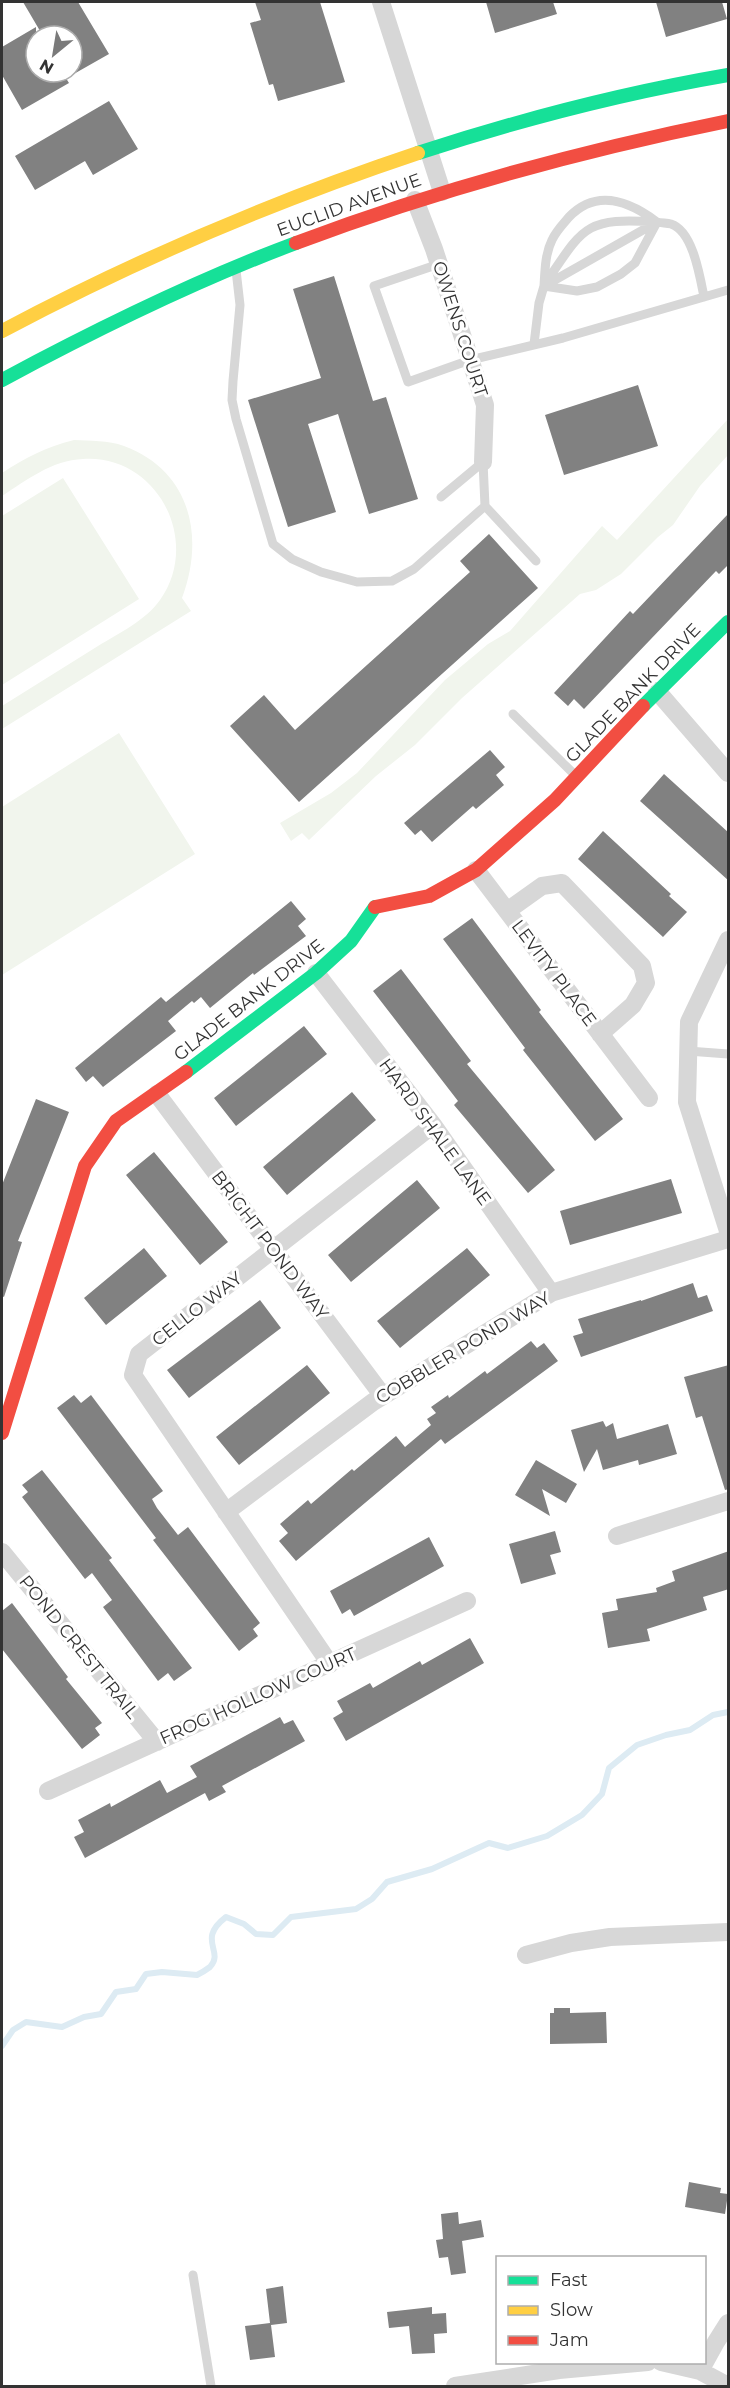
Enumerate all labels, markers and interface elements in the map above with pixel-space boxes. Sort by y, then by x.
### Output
north arrow [24,24,84,84]
text: N [36,55,57,78]
street label: EUCLID AVENUE [274,169,424,241]
street label: OWENS COURT [428,258,493,400]
street label: GLADE BANK DRIVE [561,619,705,767]
street label: LEVITY PLACE [507,915,601,1031]
street label: GLADE BANK DRIVE [169,934,329,1066]
street label: HARD SHALE LANE [374,1054,496,1210]
street label: BRIGHT POND WAY [207,1166,334,1324]
street label: CELLO WAY [148,1267,247,1351]
street label: COBBLER POND WAY [372,1287,555,1409]
street label: POND CREST TRAIL [14,1571,144,1724]
street label: FROG HOLLOW COURT [156,1642,360,1749]
legend [496,2256,706,2364]
text: Fast [550,2269,588,2291]
text: Slow [550,2299,593,2321]
text: Jam [549,2329,589,2351]

